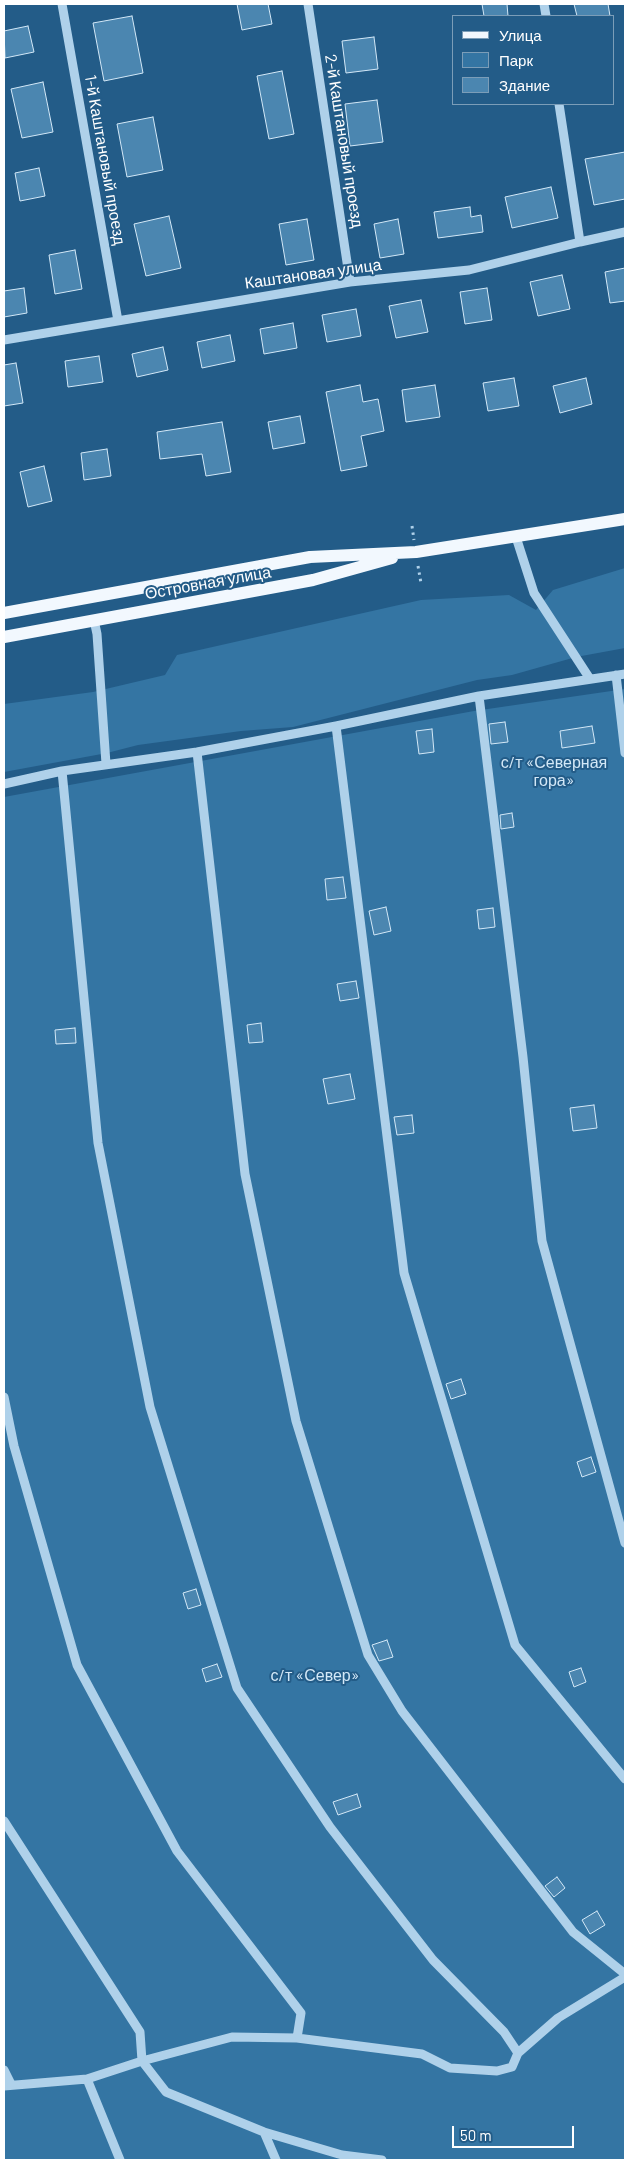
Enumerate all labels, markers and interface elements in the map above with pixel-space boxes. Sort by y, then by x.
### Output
legend [452,15,614,105]
text: Улица [499,26,542,44]
text: Парк [499,51,533,69]
street label: 2-й Каштановый проезд [321,53,367,229]
street label: 1-й Каштановый проезд [81,73,129,247]
text: Здание [499,76,550,94]
street label: Каштановая улица [243,255,383,293]
street label: Островная улица [143,562,273,604]
park label: с/т «Северная гора» [501,753,607,791]
park label: с/т «Север» [271,1666,359,1686]
scale bar [454,2116,576,2148]
text: 50 m [460,2126,492,2144]

